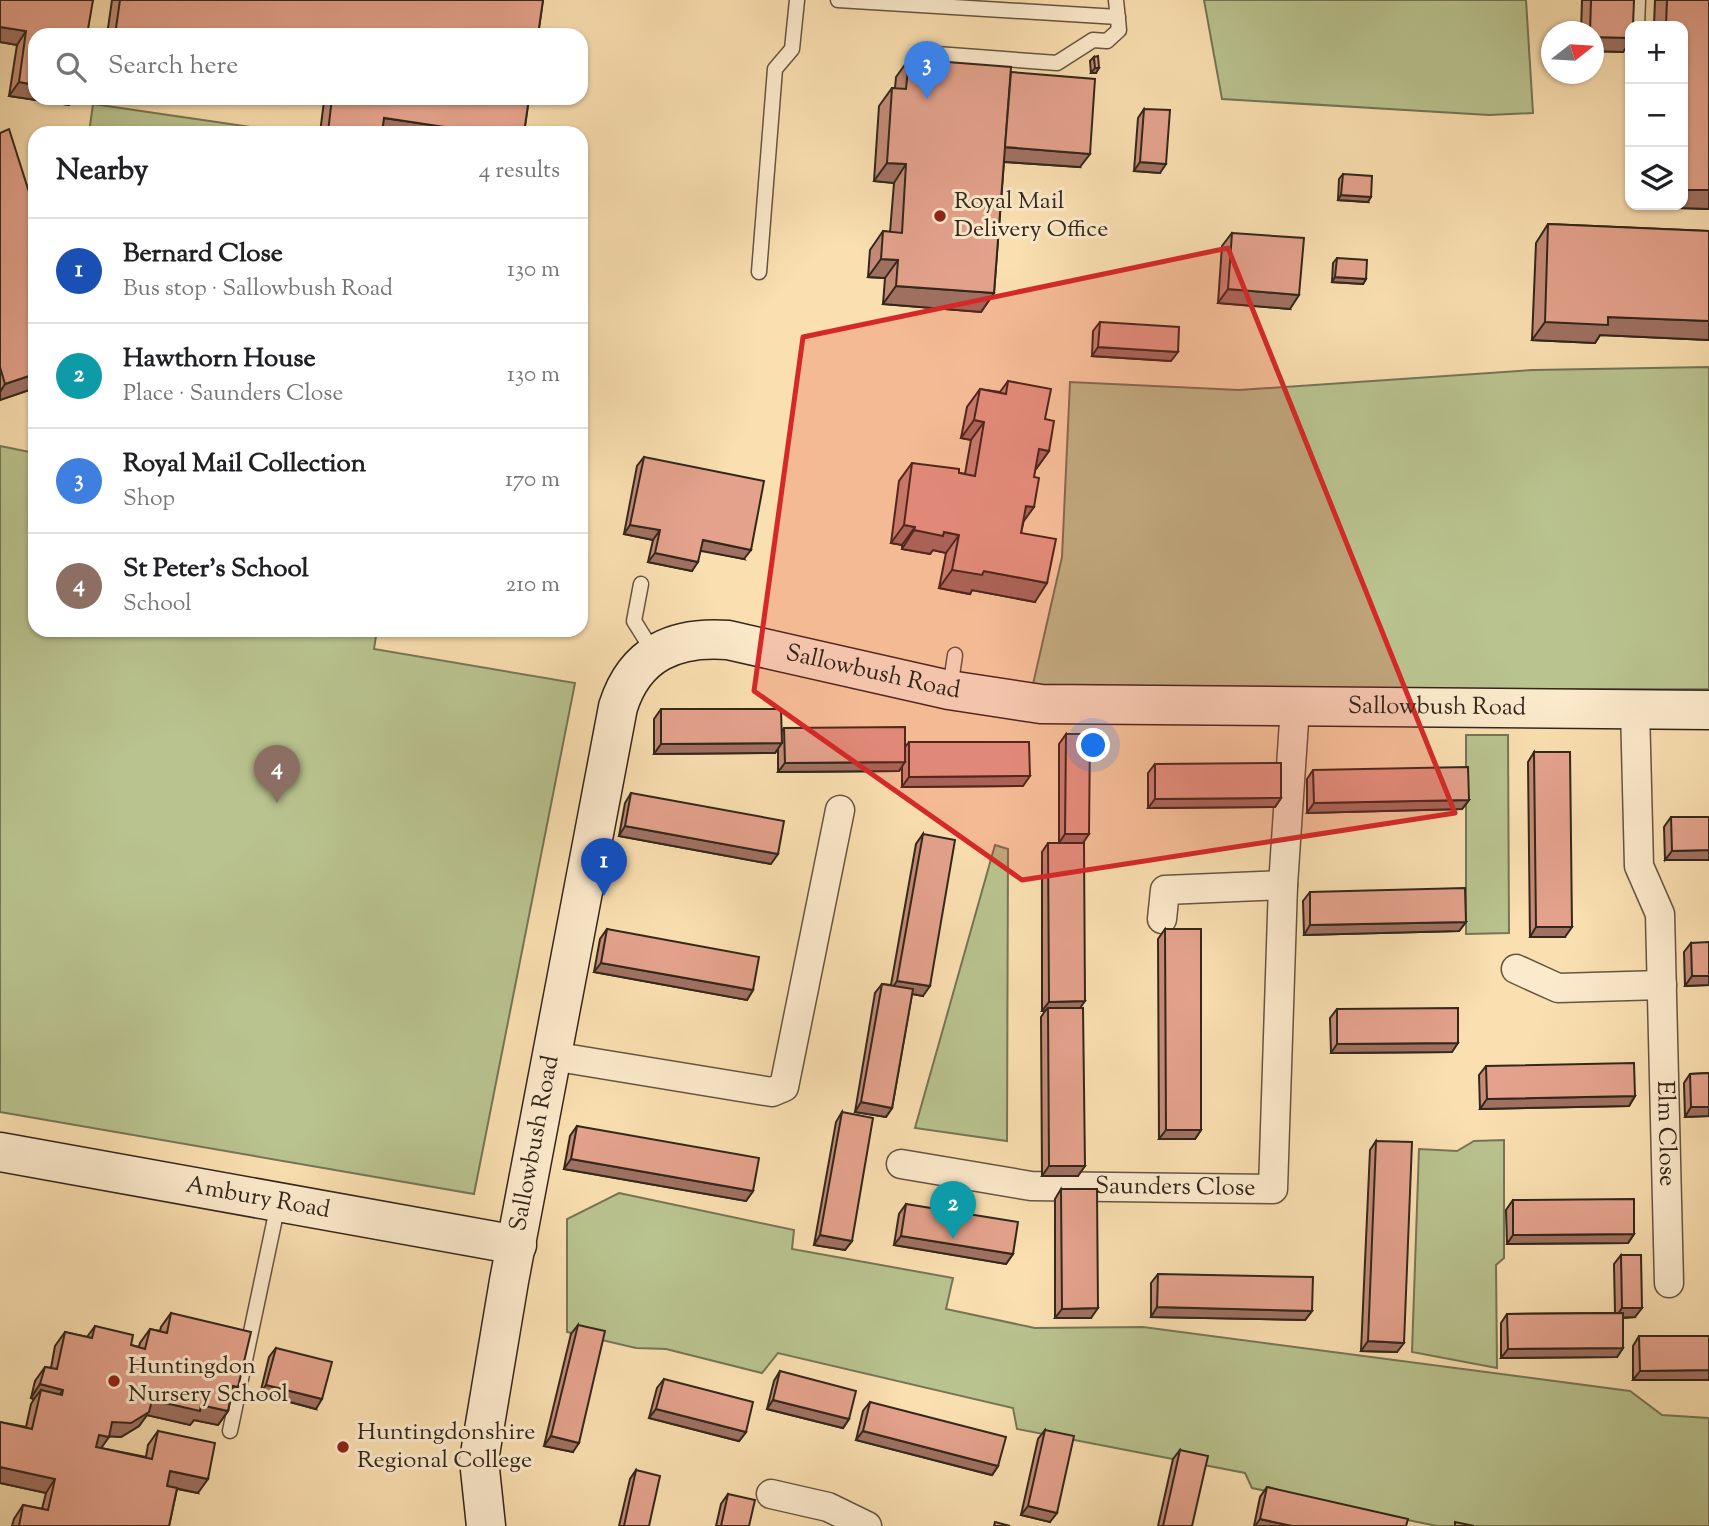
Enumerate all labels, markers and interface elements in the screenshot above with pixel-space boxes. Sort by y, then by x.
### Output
north arrow [1541,21,1604,84]
map controls [1625,21,1688,210]
button: + [1625,21,1688,84]
search box [28,28,588,105]
pin: 3 [904,41,950,99]
icon: search [52,48,90,86]
text: Search here [108,48,238,85]
button: − [1625,84,1688,147]
button: layers [1625,147,1688,210]
text: Nearby [56,150,148,193]
text: 4 results [479,155,560,188]
place label: Royal Mail Delivery Office [954,185,1108,247]
marker: Royal Mail Delivery Office [932,208,948,224]
text: Bernard Close [123,236,283,273]
text: 1 [75,254,83,287]
text: 130 m [507,254,560,287]
text: Bus stop · Sallowbush Road [123,273,393,306]
text: Hawthorn House [123,341,316,378]
text: 2 [74,359,84,392]
text: 130 m [507,359,560,392]
text: Place · Saunders Close [123,378,343,411]
text: Royal Mail Collection [123,446,366,483]
text: 3 [74,464,84,497]
text: 170 m [505,464,560,497]
text: Shop [123,483,175,516]
text: St Peter's School [123,551,309,588]
text: 4 [73,569,85,602]
text: 210 m [506,569,560,602]
text: School [123,588,192,621]
street label: Sallowbush Road [782,637,963,709]
street label: Sallowbush Road [1348,690,1527,725]
your location [1076,728,1110,762]
pin: 4 [254,745,300,803]
pin: 1 [581,838,627,896]
street label: Sallowbush Road [502,1052,569,1234]
street label: Elm Close [1647,1080,1684,1187]
street label: Ambury Road [183,1169,333,1228]
street label: Saunders Close [1095,1170,1256,1206]
pin: 2 [930,1181,976,1239]
place label: Huntingdon Nursery School [128,1350,289,1412]
marker: Huntingdon Nursery School [106,1373,122,1389]
place label: Huntingdonshire Regional College [357,1416,535,1478]
marker: Huntingdonshire Regional College [335,1439,351,1455]

